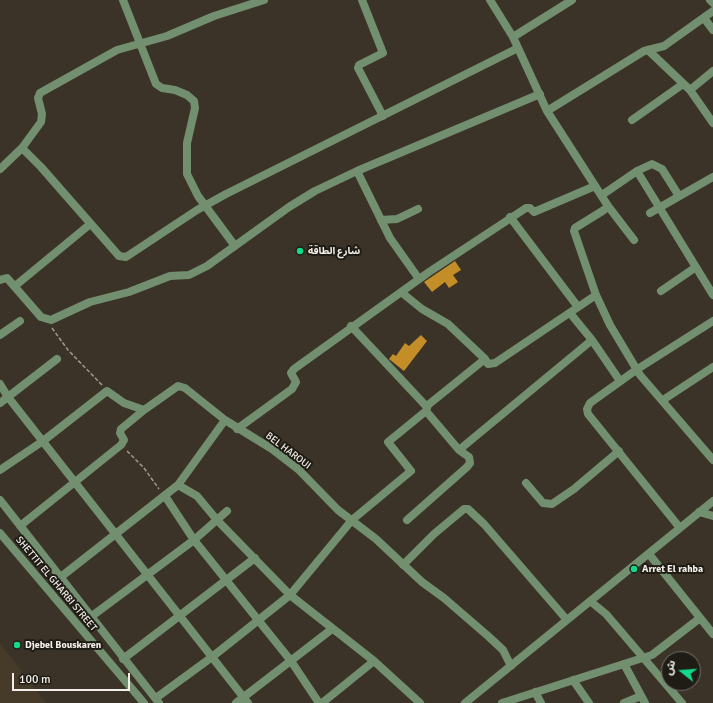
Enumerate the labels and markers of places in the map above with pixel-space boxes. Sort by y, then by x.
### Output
place label: شارع الطاقة [308,245,360,257]
marker: شارع الطاقة [295,246,305,256]
place label: Arret El rahba [642,563,703,575]
marker: Arret El rahba [629,564,639,574]
place label: Djebel Bouskaren [25,639,101,651]
marker: Djebel Bouskaren [12,640,22,650]

